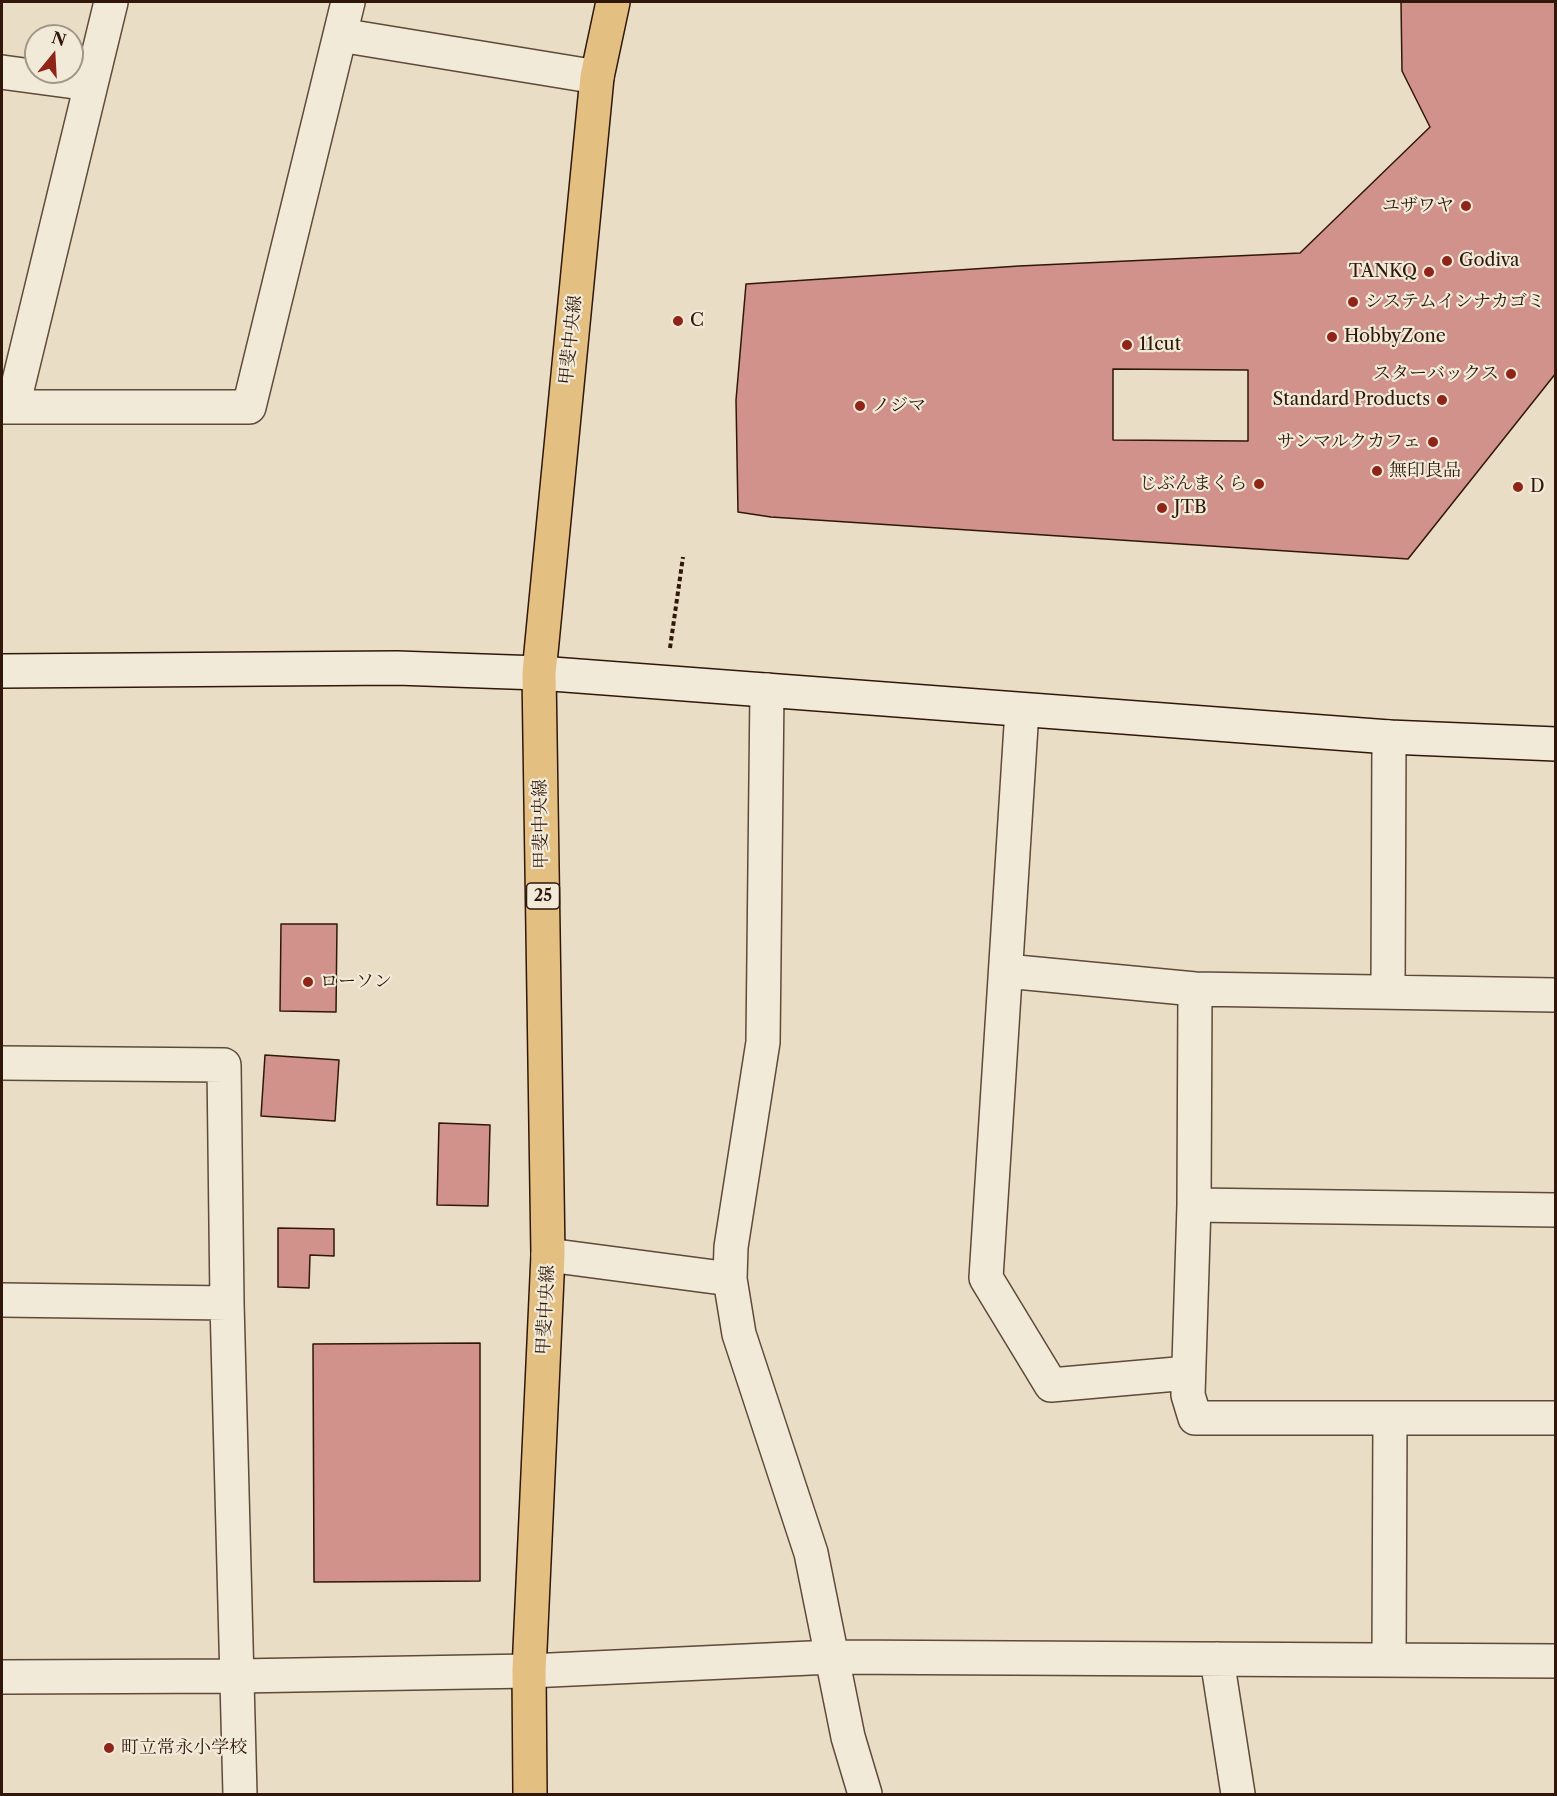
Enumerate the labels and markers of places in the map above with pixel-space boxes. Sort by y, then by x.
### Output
place label: ユザワヤ [1382,195,1454,217]
marker: ユザワヤ [1459,199,1473,213]
place label: Godiva [1459,250,1520,272]
marker: Godiva [1440,254,1454,268]
place label: TANKQ [1349,261,1417,283]
marker: TANKQ [1422,265,1436,279]
place label: システムインナカゴミ [1365,291,1545,313]
marker: システムインナカゴミ [1346,295,1360,309]
place label: C [690,310,704,332]
marker: C [671,314,685,328]
place label: HobbyZone [1344,326,1446,348]
marker: HobbyZone [1325,330,1339,344]
place label: 11cut [1139,334,1181,356]
marker: 11cut [1120,338,1134,352]
place label: スターバックス [1373,363,1499,385]
marker: スターバックス [1504,367,1518,381]
place label: Standard Products [1273,389,1430,411]
marker: Standard Products [1435,393,1449,407]
place label: ノジマ [872,395,926,417]
marker: ノジマ [853,399,867,413]
place label: サンマルクカフェ [1277,431,1421,453]
marker: サンマルクカフェ [1426,435,1440,449]
place label: 無印良品 [1389,460,1461,482]
marker: 無印良品 [1370,464,1384,478]
place label: じぶんまくら [1139,473,1247,495]
place label: D [1530,476,1545,498]
marker: じぶんまくら [1252,477,1266,491]
marker: D [1511,480,1525,494]
place label: JTB [1174,497,1207,519]
marker: JTB [1155,501,1169,515]
place label: ローソン [320,971,392,993]
marker: ローソン [301,975,315,989]
place label: 町立常永小学校 [121,1737,247,1759]
marker: 町立常永小学校 [102,1741,116,1755]

